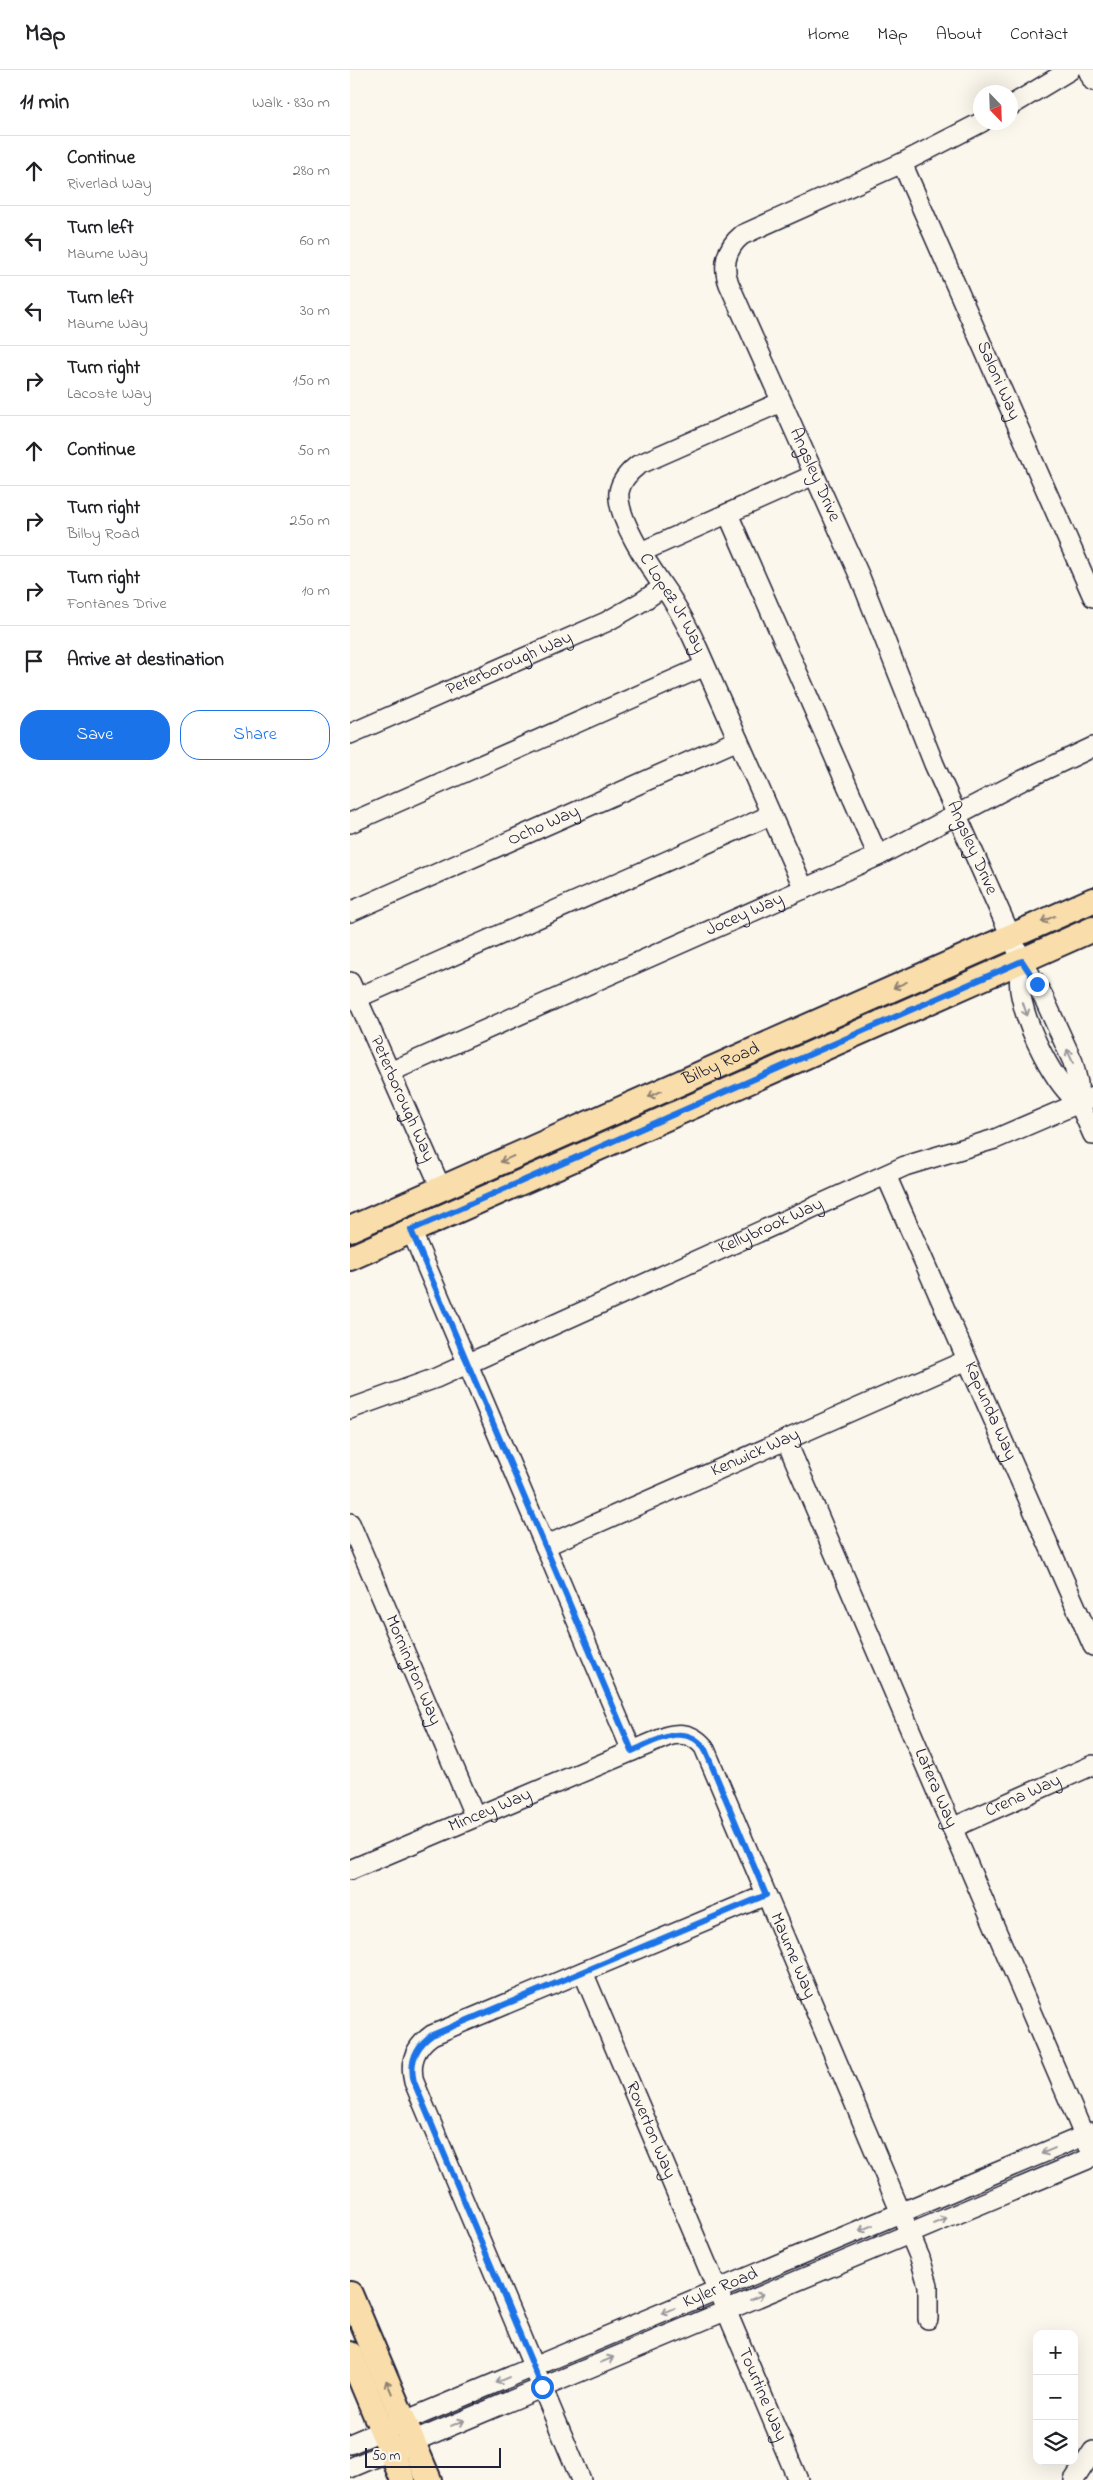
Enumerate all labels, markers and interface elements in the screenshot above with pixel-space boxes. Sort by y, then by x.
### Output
text: Map [25,17,66,52]
text: Home [808,22,849,48]
text: Map [877,22,908,48]
text: About [936,22,982,48]
text: Contact [1010,22,1068,48]
north arrow [973,85,1018,130]
text: 11 min [20,88,69,118]
text: Walk · 830 m [252,91,330,115]
text: Continue [67,145,135,172]
icon: ahead [20,157,48,185]
text: 280 m [293,159,330,183]
text: Riverlad Way [67,172,152,196]
text: Turn left [67,215,134,242]
icon: left [20,227,48,255]
text: 60 m [300,229,330,253]
text: Maume Way [67,242,148,266]
text: Turn left [67,285,134,312]
icon: left [20,297,48,325]
text: 30 m [300,299,330,323]
text: Maume Way [67,312,148,336]
street label: Saloni Way [969,337,1027,425]
text: Turn right [67,355,140,382]
icon: right [20,367,48,395]
text: 150 m [292,369,330,393]
text: Lacoste Way [67,382,152,406]
street label: Angsley Drive [782,424,847,527]
icon: ahead [20,437,48,465]
text: Continue [67,437,135,464]
text: 50 m [298,439,330,463]
text: Turn right [67,495,140,522]
icon: right [20,507,48,535]
text: 250 m [290,509,330,533]
text: Bilby Road [67,522,139,546]
street label: C Lopez Jr Way [632,548,711,658]
text: Turn right [67,565,140,592]
icon: right [20,577,48,605]
text: 10 m [302,579,330,603]
text: Fontanes Drive [67,592,167,616]
street label: Peterborough Way [442,625,577,703]
icon: arrive [20,647,48,675]
text: Arrive at destination [67,647,224,674]
button: Save [20,710,170,760]
button: Share [180,710,330,760]
street label: Angsley Drive [939,797,1004,900]
street label: Ocho Way [504,799,584,853]
street label: Jocey Way [702,886,788,944]
one-way arrow [1041,915,1056,925]
route end [1026,973,1049,996]
one-way arrow [893,981,908,991]
one-way arrow [1020,1001,1030,1017]
street label: Peterborough Way [362,1032,441,1166]
street label: Bilby Road [678,1036,764,1093]
one-way arrow [1064,1049,1074,1064]
one-way arrow [648,1089,663,1099]
one-way arrow [500,1155,515,1165]
street label: Kellybrook Way [714,1192,827,1262]
street label: Kapunda Way [957,1358,1023,1465]
street label: Kenwick Way [707,1422,804,1484]
street label: Mornington Way [378,1611,448,1729]
street label: Latera Way [907,1745,964,1832]
street label: Crena Way [981,1768,1065,1824]
street label: Mincey Way [445,1782,535,1840]
street label: Maume Way [763,1909,822,2003]
street label: Roverton Way [618,2078,682,2183]
one-way arrow [1041,2147,1056,2157]
one-way arrow [932,2216,947,2225]
one-way arrow [859,2223,874,2233]
street label: Kyler Road [679,2261,762,2316]
one-way arrow [749,2292,764,2301]
one-way arrow [661,2306,676,2316]
map controls [1033,2330,1078,2465]
button: + [1033,2330,1078,2375]
street label: Tourtine Way [731,2344,793,2445]
one-way arrow [600,2354,615,2363]
button: − [1033,2375,1078,2420]
route start [531,2376,554,2399]
one-way arrow [494,2377,509,2386]
one-way arrow [384,2380,394,2395]
one-way arrow [450,2417,465,2427]
button: layers [1033,2420,1078,2465]
scale bar [365,2445,501,2468]
text: 50 m [372,2446,400,2467]

